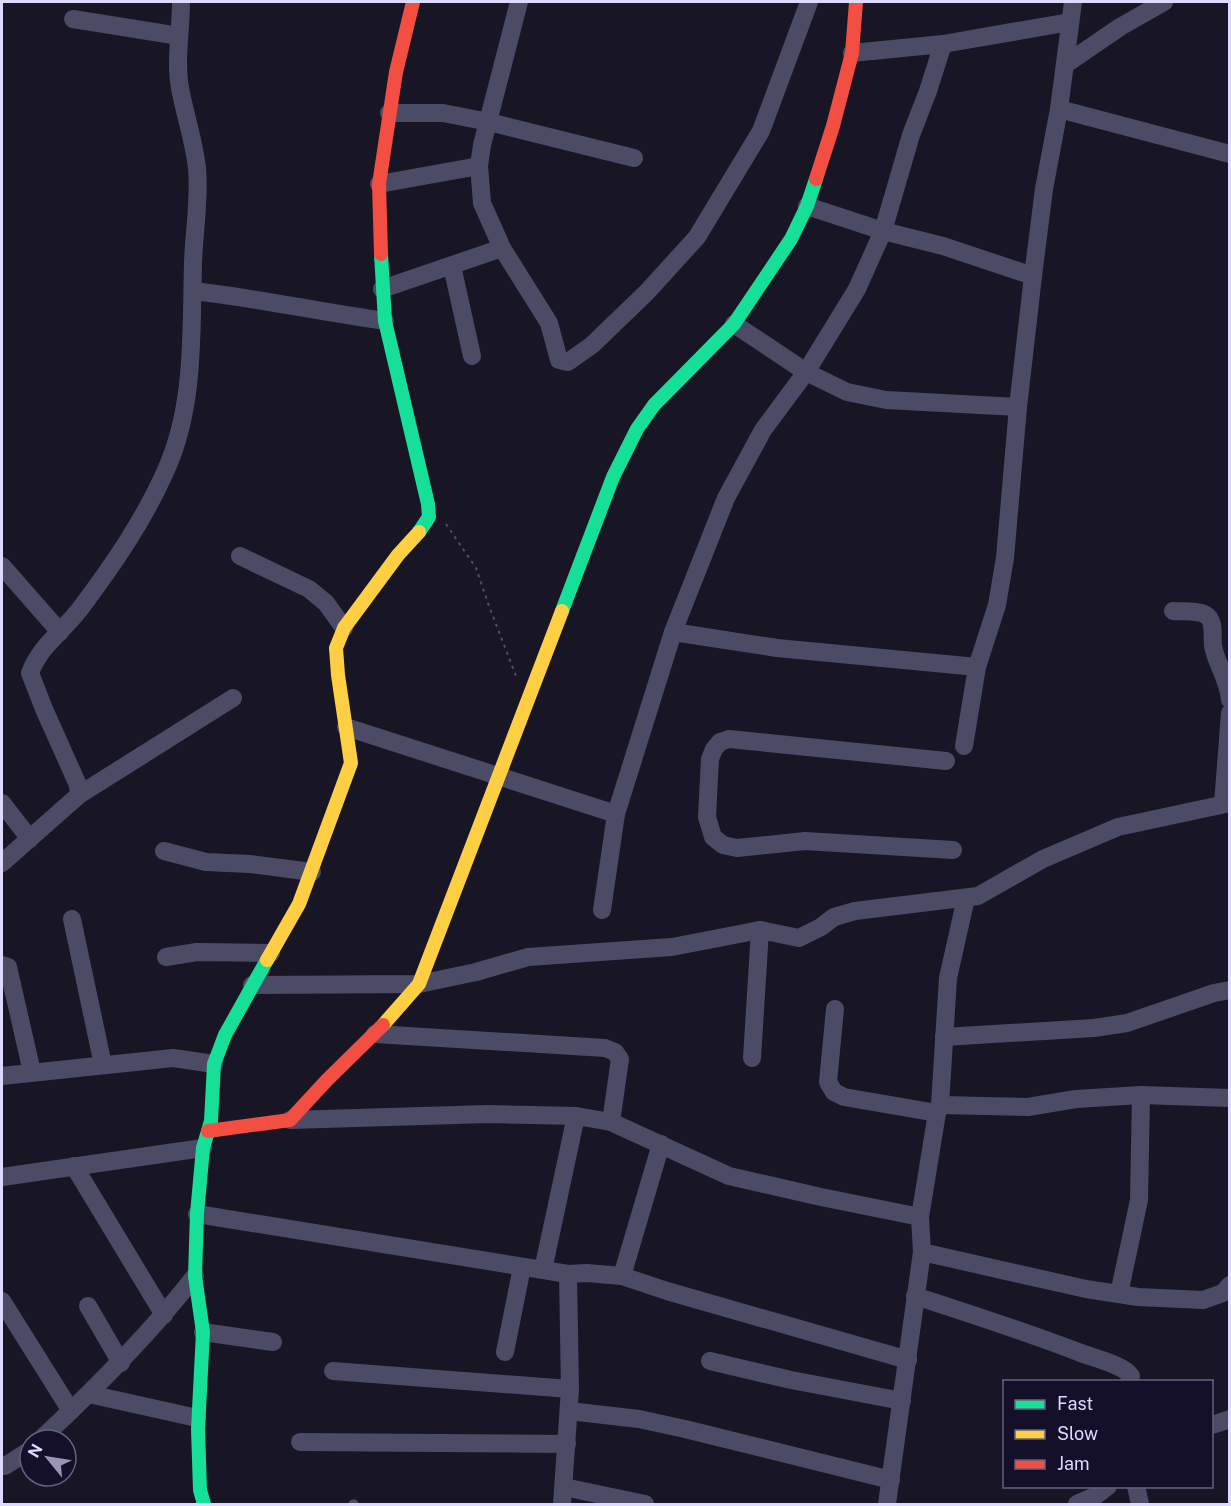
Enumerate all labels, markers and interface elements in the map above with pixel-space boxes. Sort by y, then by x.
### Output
legend [1003,1380,1213,1488]
text: Fast [1057,1393,1093,1414]
text: Slow [1057,1423,1098,1444]
north arrow [18,1428,78,1488]
text: N [24,1441,47,1461]
text: Jam [1057,1453,1090,1474]

